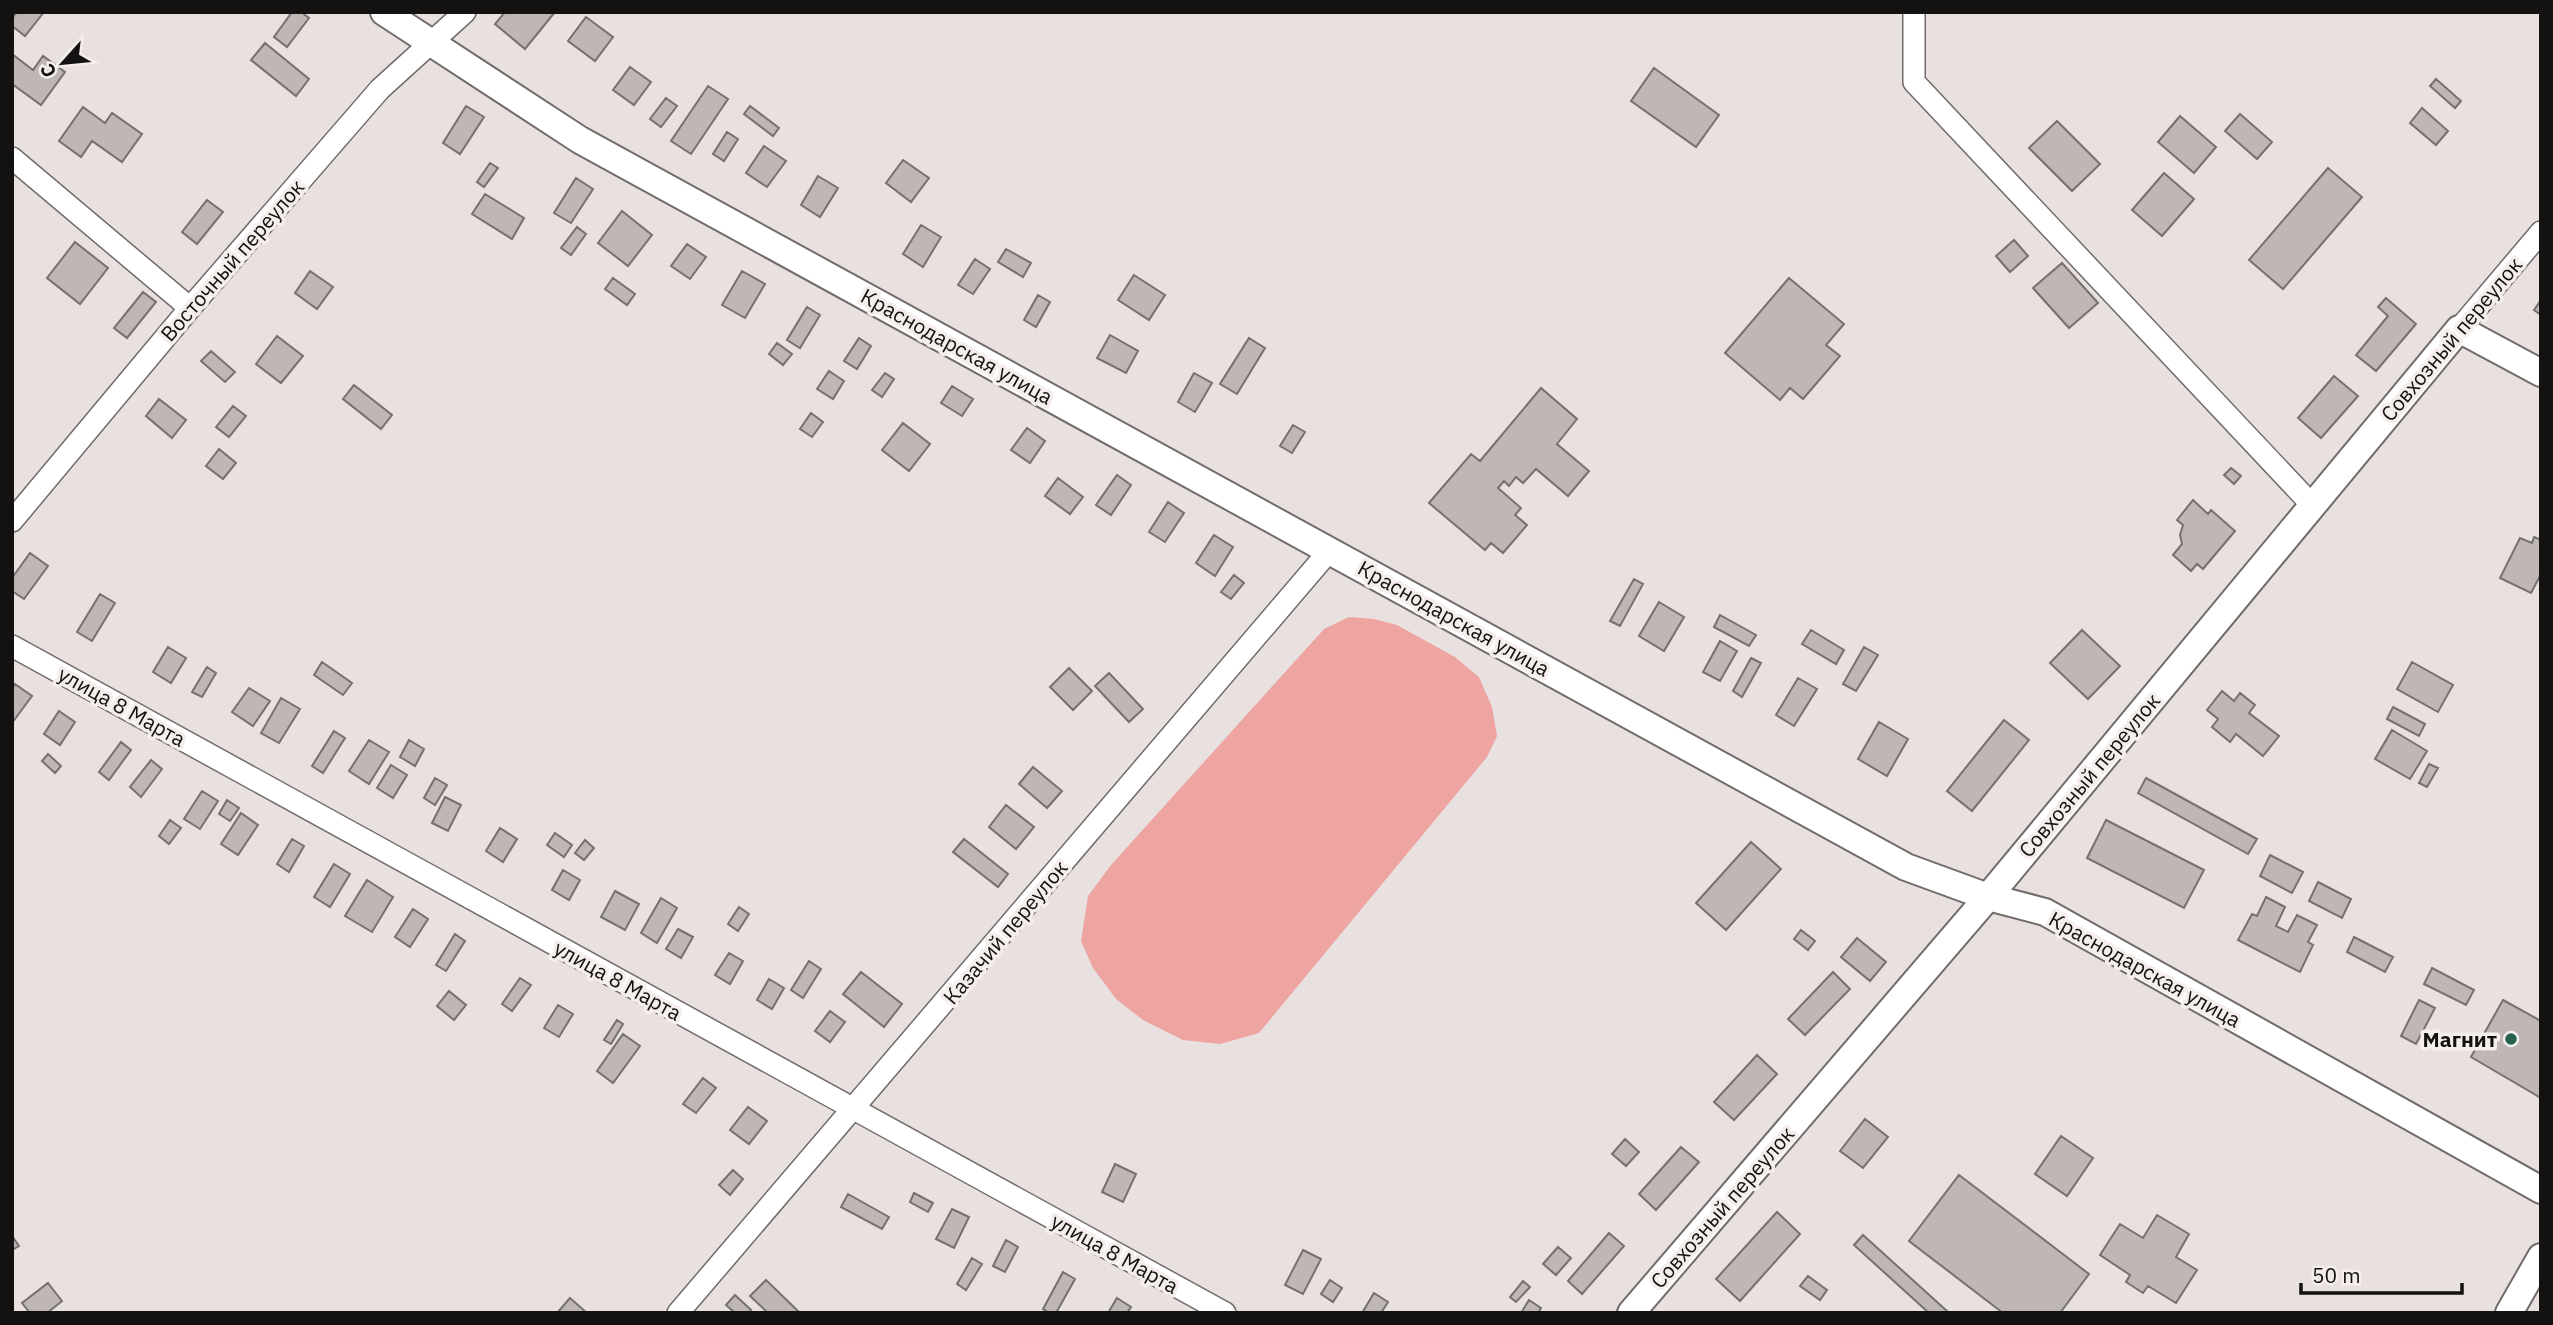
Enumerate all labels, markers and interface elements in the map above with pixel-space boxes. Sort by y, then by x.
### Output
north arrow [28,28,98,98]
text: С [34,60,61,82]
street label: Восточный переулок [154,173,310,347]
street label: Совхозный переулок [2374,251,2528,427]
street label: Краснодарская улица [856,282,1058,410]
street label: Краснодарская улица [1353,554,1555,682]
street label: улица 8 Марта [53,659,191,753]
street label: Совхозный переулок [2012,687,2166,863]
street label: Казачий переулок [936,854,1074,1010]
street label: Краснодарская улица [2044,905,2246,1033]
street label: улица 8 Марта [549,933,687,1027]
place label: Магнит [2422,1025,2497,1053]
marker: Магнит [2503,1031,2519,1047]
street label: Совхозный переулок [1644,1120,1800,1294]
street label: улица 8 Марта [1046,1206,1184,1300]
scale bar [2301,1252,2462,1296]
text: 50 m [2312,1261,2361,1289]

